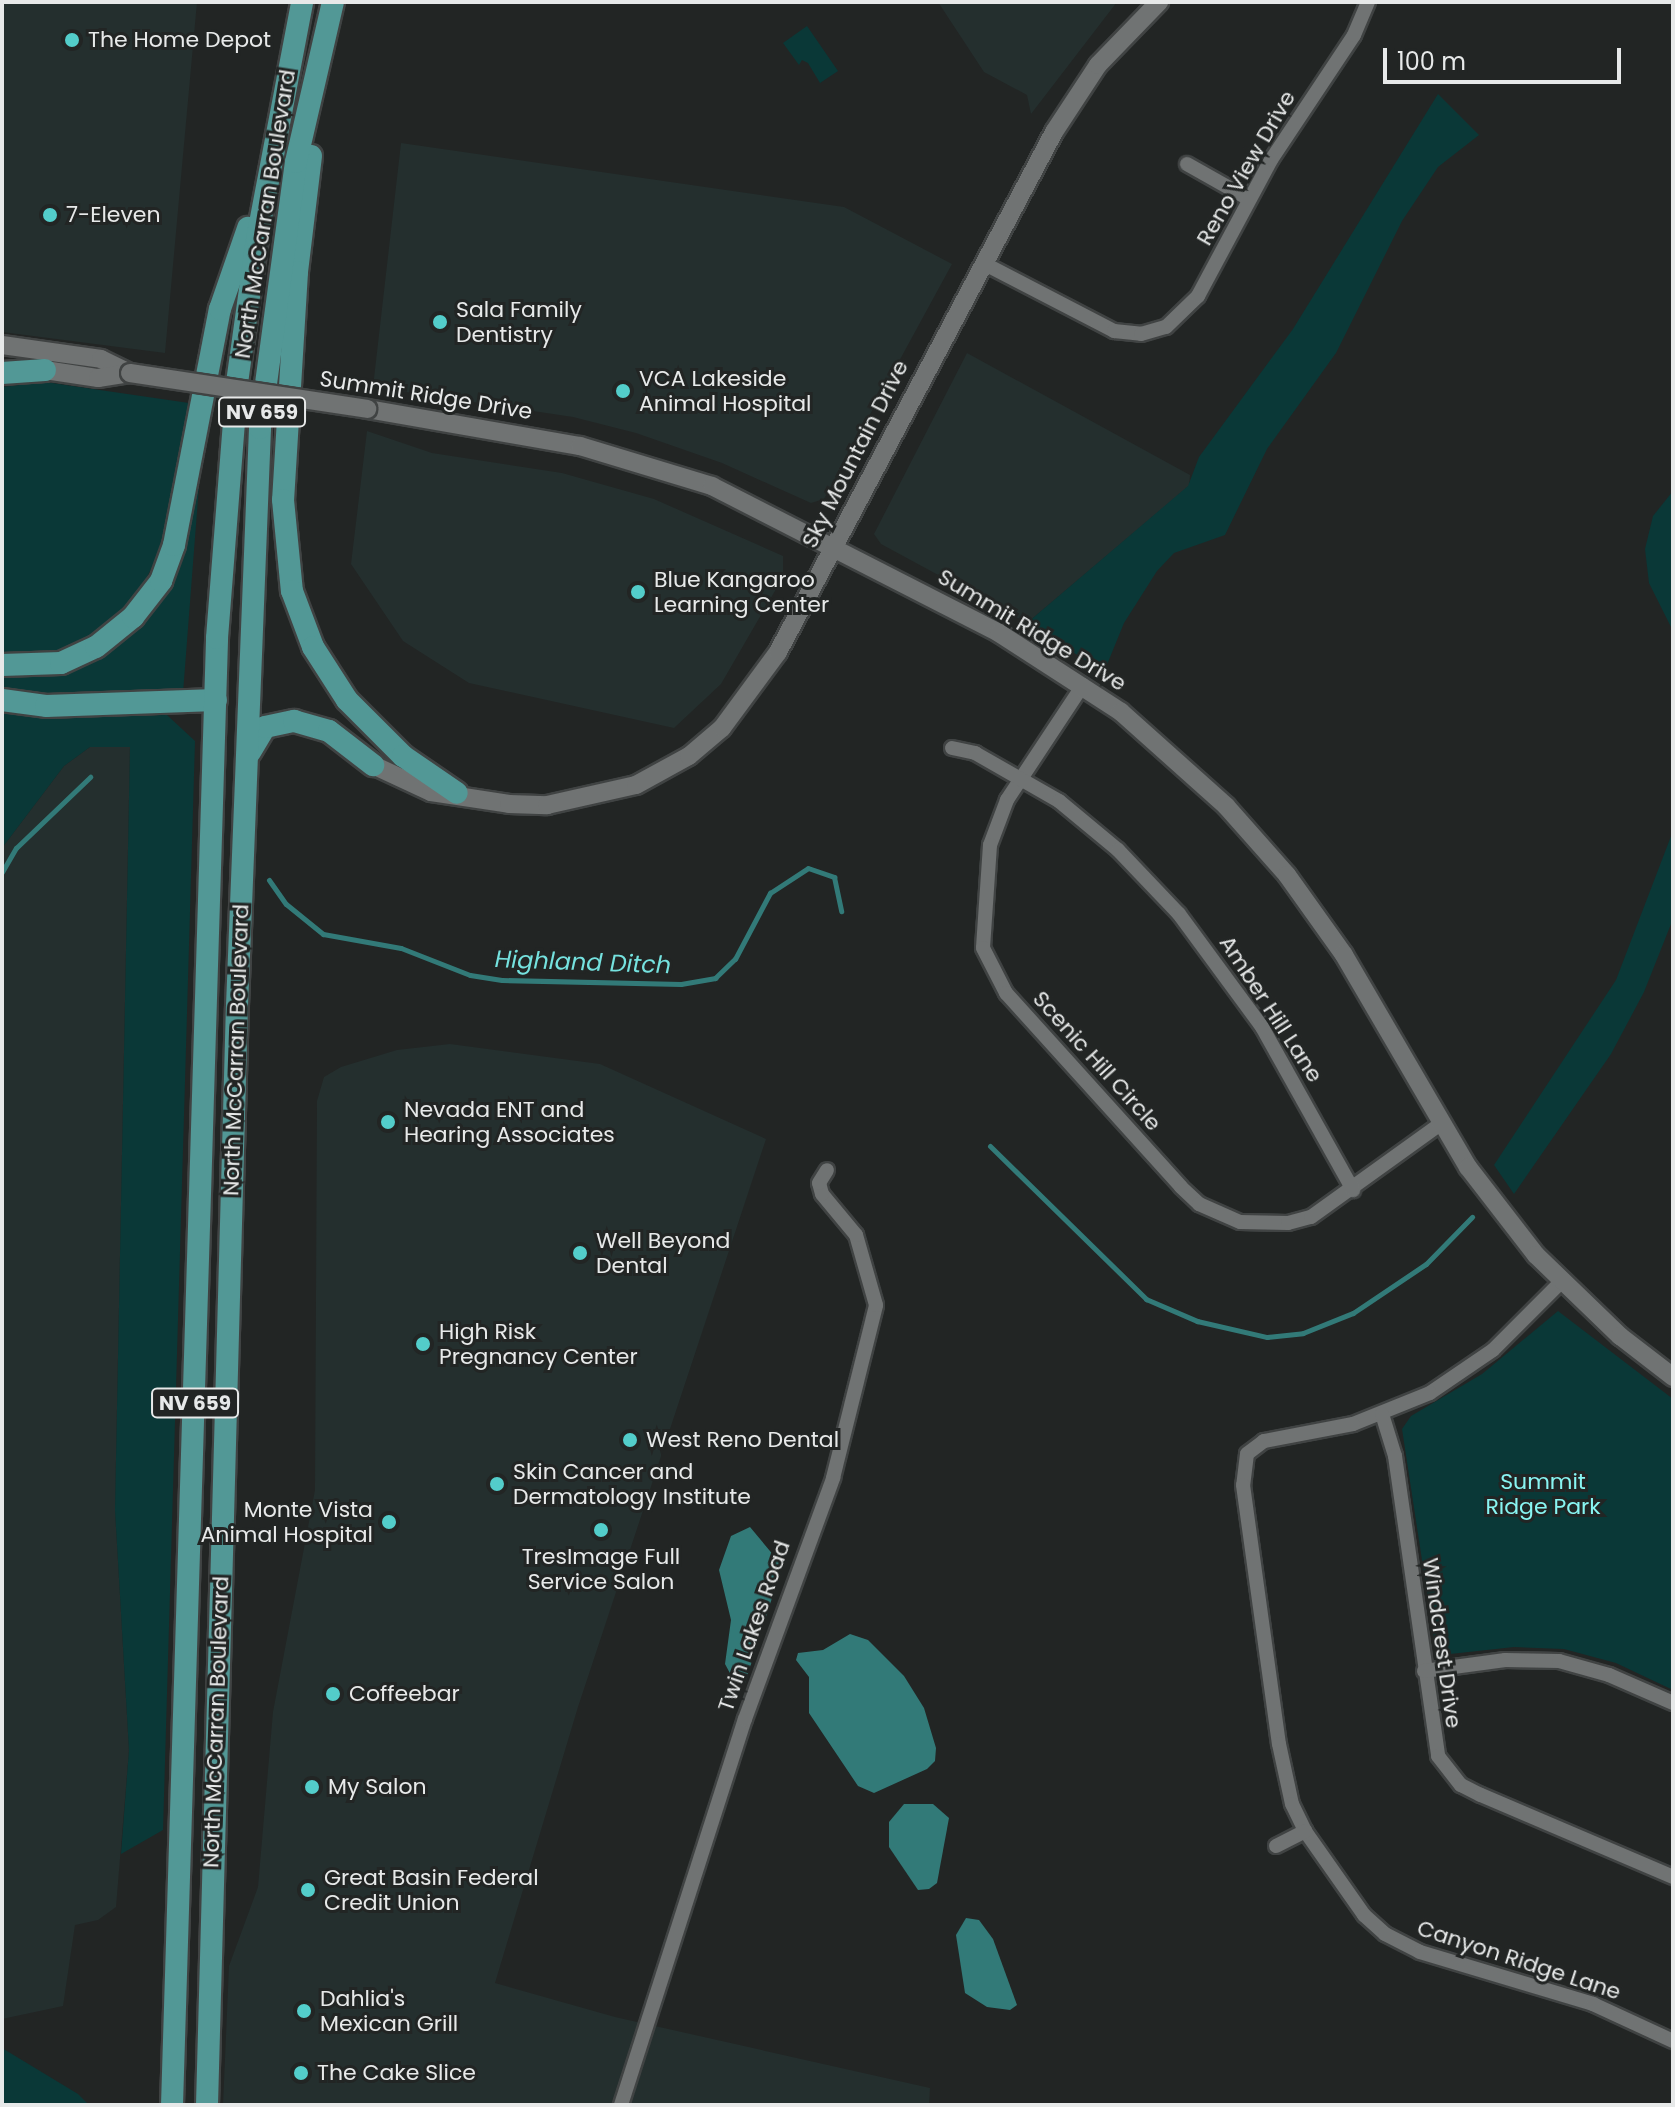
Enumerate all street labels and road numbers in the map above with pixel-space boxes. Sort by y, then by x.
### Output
street label: North McCarran Boulevard [229,68,301,360]
street label: Reno View Drive [1191,86,1301,250]
street label: Sky Mountain Drive [796,356,914,552]
street label: Summit Ridge Drive [318,365,534,425]
road number: NV 659 [218,396,306,428]
street label: Summit Ridge Drive [933,563,1131,697]
street label: North McCarran Boulevard [218,904,254,1196]
street label: Amber Hill Lane [1214,931,1328,1087]
street label: Scenic Hill Circle [1027,986,1167,1136]
road number: NV 659 [151,1387,239,1419]
street label: Twin Lakes Road [712,1537,796,1715]
street label: Windcrest Drive [1417,1556,1467,1730]
street label: North McCarran Boulevard [198,1576,234,1868]
street label: Canyon Ridge Lane [1414,1915,1624,2005]

